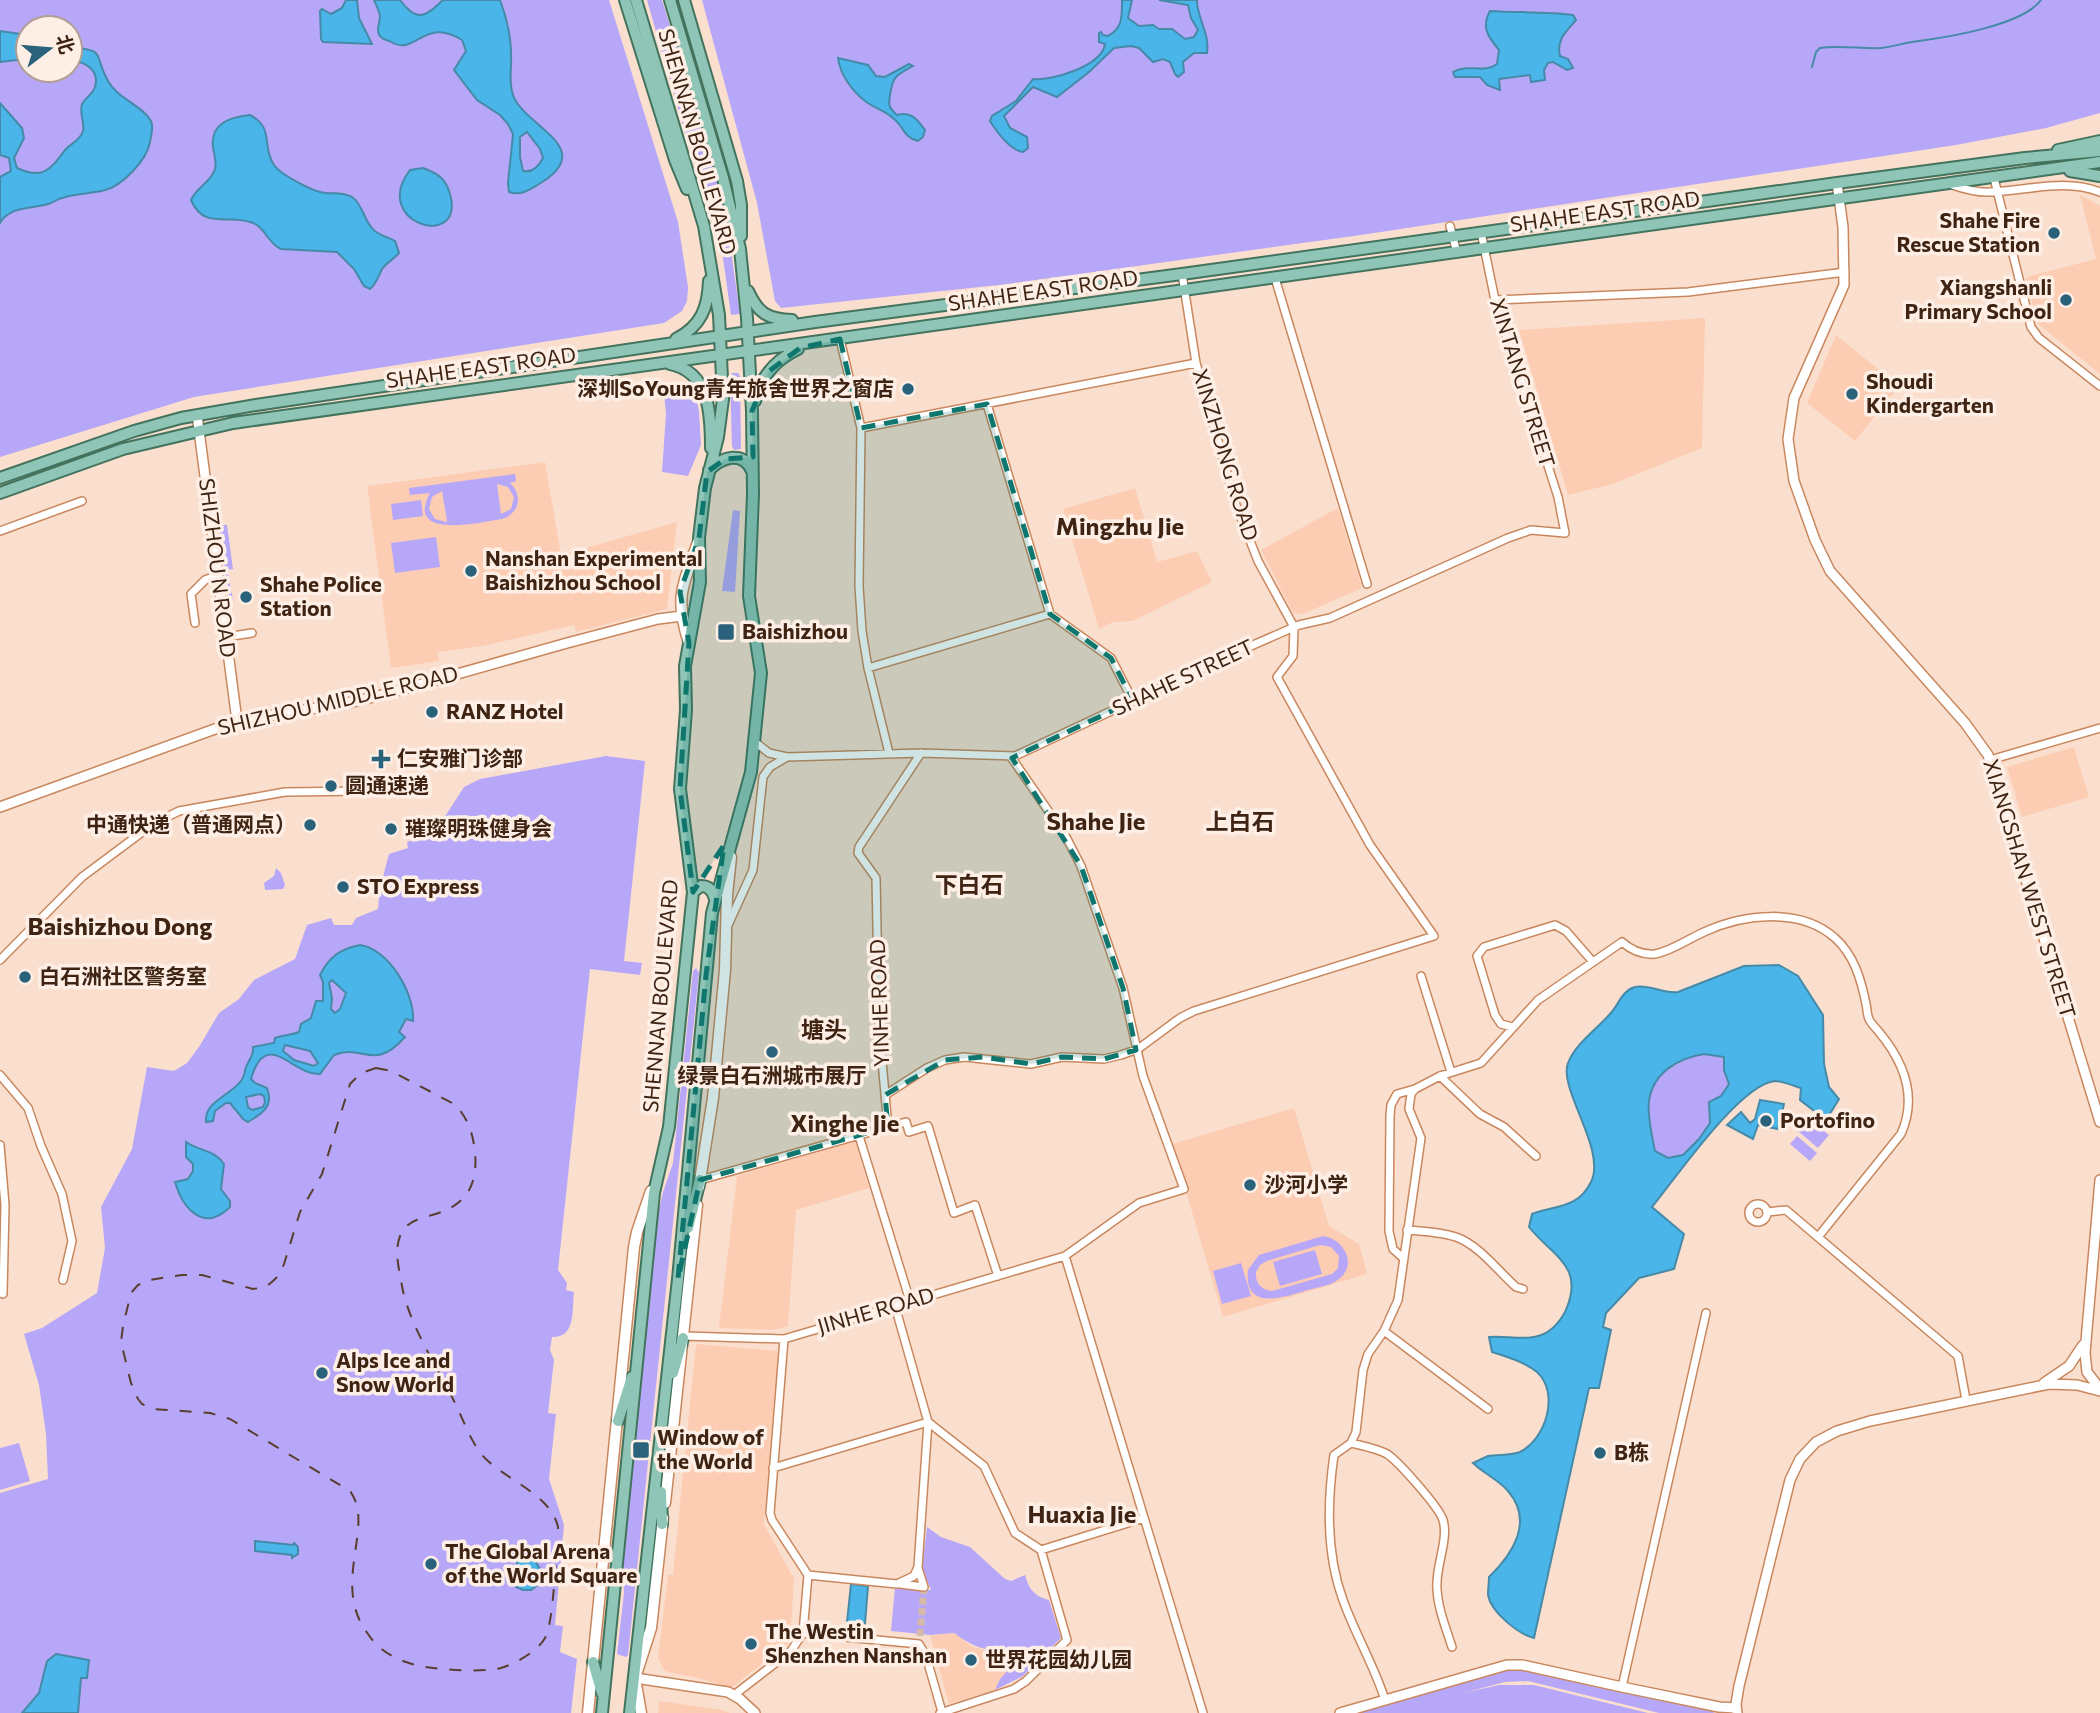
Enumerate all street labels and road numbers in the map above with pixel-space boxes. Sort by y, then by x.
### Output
street label: SHENNAN BOULEVARD [654,26,743,257]
street label: SHAHE EAST ROAD [1508,185,1701,236]
street label: SHAHE EAST ROAD [946,264,1139,315]
street label: XINTANG STREET [1486,295,1561,470]
street label: SHAHE EAST ROAD [384,341,577,392]
street label: XINZHONG ROAD [1188,366,1264,544]
street label: SHIZHOU N ROAD [195,477,242,659]
street label: SHAHE STREET [1108,633,1257,720]
street label: SHIZHOU MIDDLE ROAD [215,660,460,739]
street label: XIANGSHAN WEST STREET [1979,756,2082,1021]
street label: SHENNAN BOULEVARD [637,878,682,1114]
street label: YINHE ROAD [864,939,893,1067]
street label: JINHE ROAD [814,1281,937,1338]

